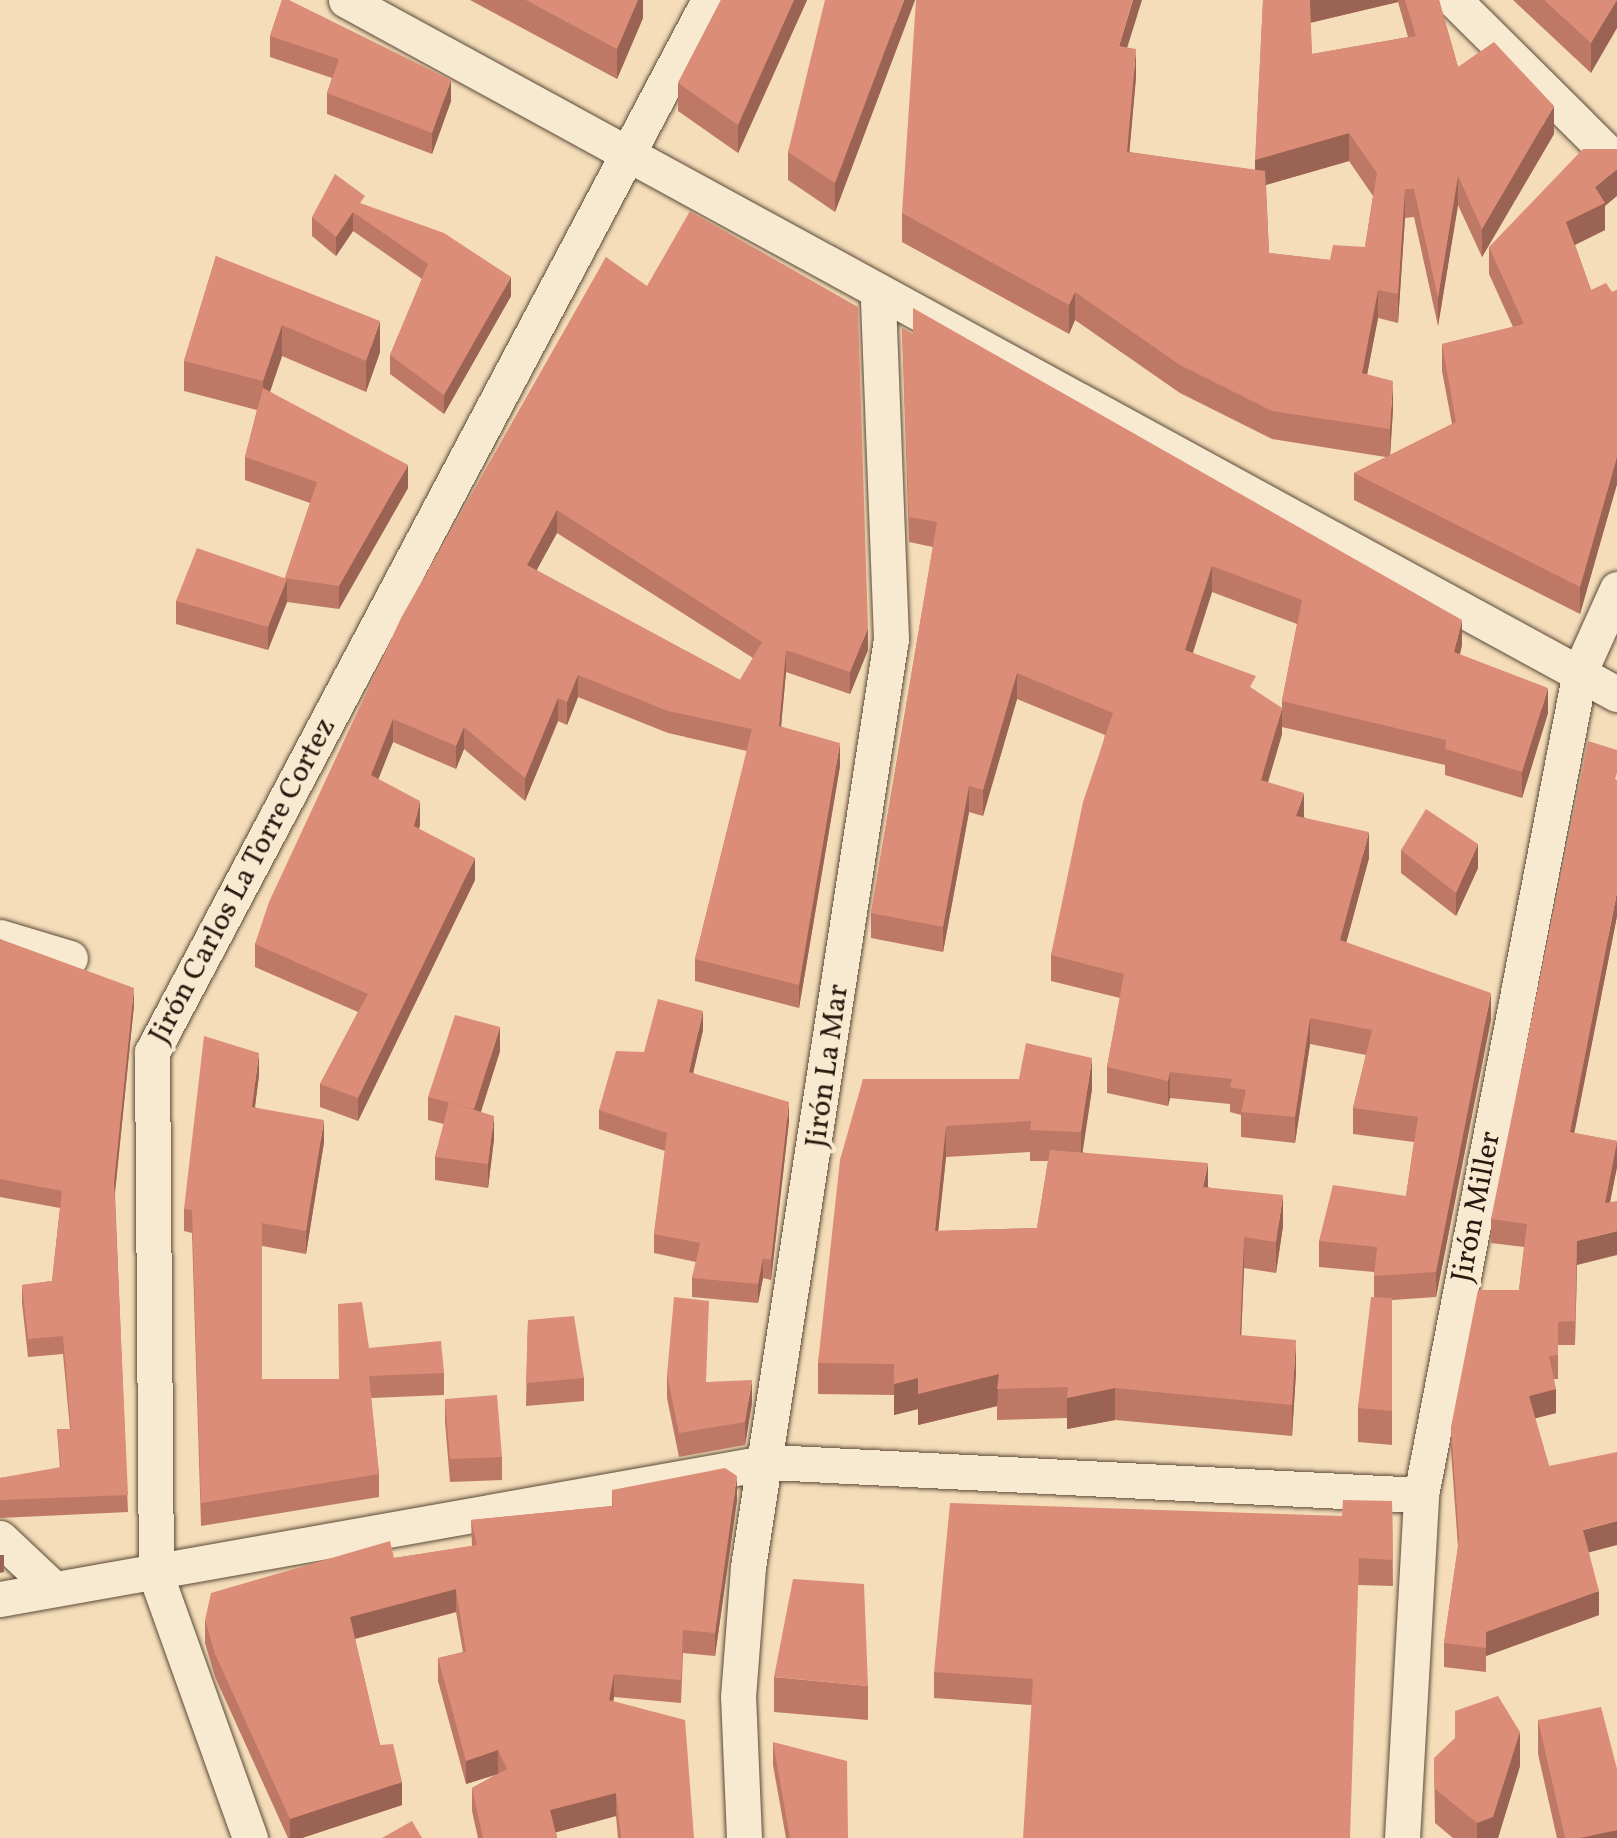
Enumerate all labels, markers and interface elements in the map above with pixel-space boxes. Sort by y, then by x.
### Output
street label: Jirón Carlos La Torre Cortez [142,712,344,1050]
street label: Jirón La Mar [799,982,857,1150]
street label: Jirón Miller [1445,1128,1509,1286]

